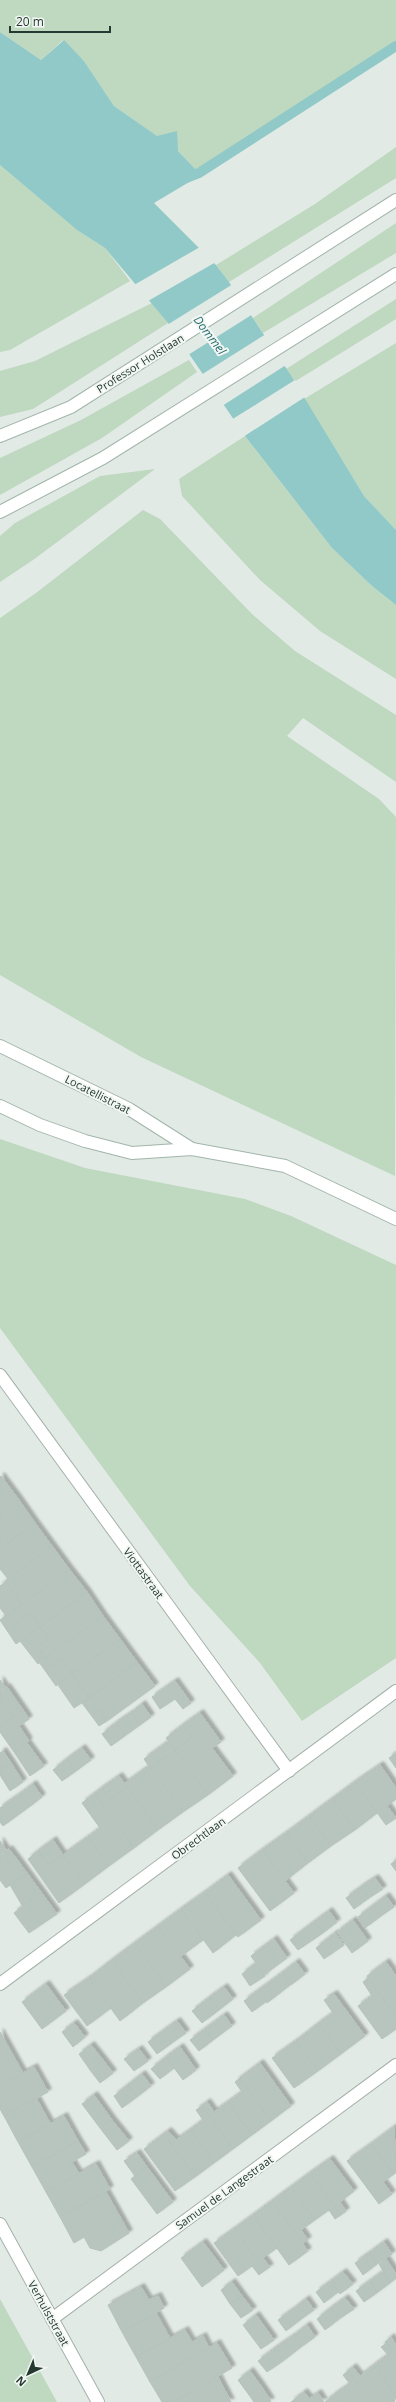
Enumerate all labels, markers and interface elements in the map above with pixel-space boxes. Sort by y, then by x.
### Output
scale bar [10,8,110,34]
text: 20 m [16,13,44,30]
water label: Dommel [190,312,231,359]
street label: Professor Holstlaan [93,330,187,396]
street label: Locatellistraat [63,1071,134,1117]
street label: Viottastraat [120,1544,168,1602]
street label: Obrechtlaan [168,1813,228,1863]
street label: Samuel de Langestraat [172,2151,276,2233]
street label: Verhulststraat [25,2278,73,2348]
north arrow [8,2354,48,2394]
text: N [12,2373,29,2390]

